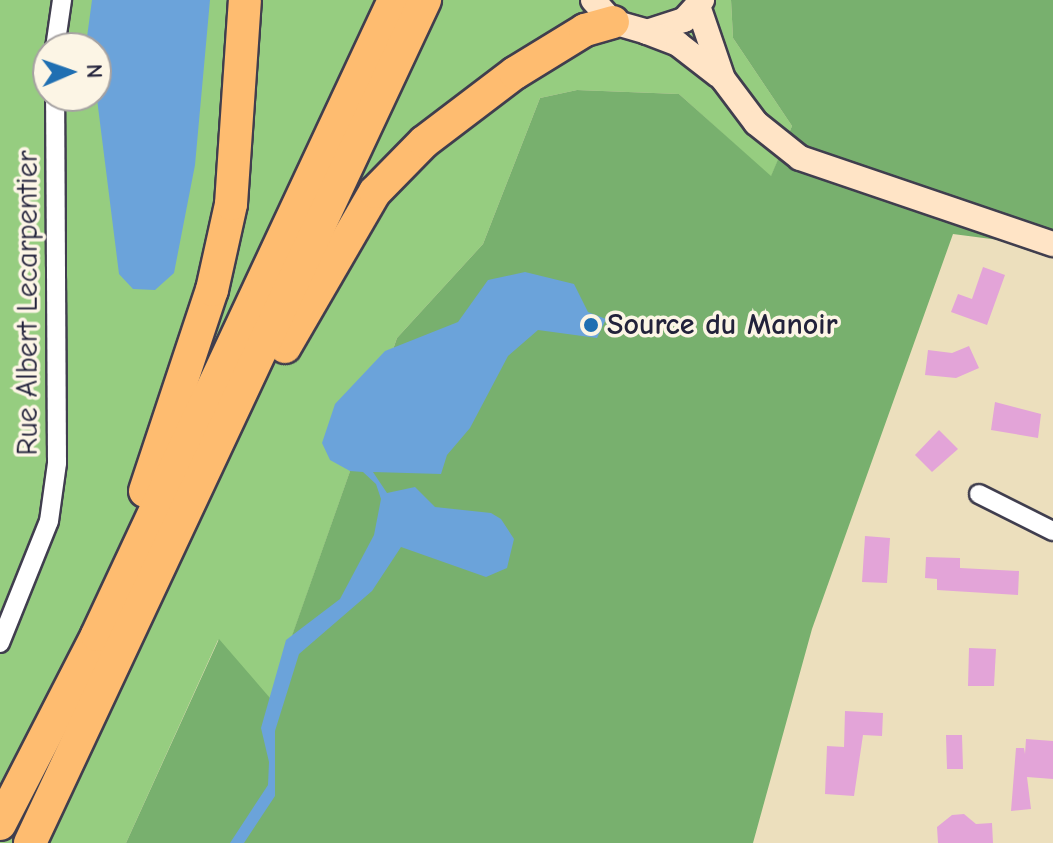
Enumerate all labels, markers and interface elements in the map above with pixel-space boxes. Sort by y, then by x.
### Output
north arrow [32,32,112,112]
text: N [81,64,107,79]
street label: Rue Albert Lecarpentier [10,150,46,456]
place label: Source du Manoir [607,307,838,343]
marker: Source du Manoir [582,316,600,334]

